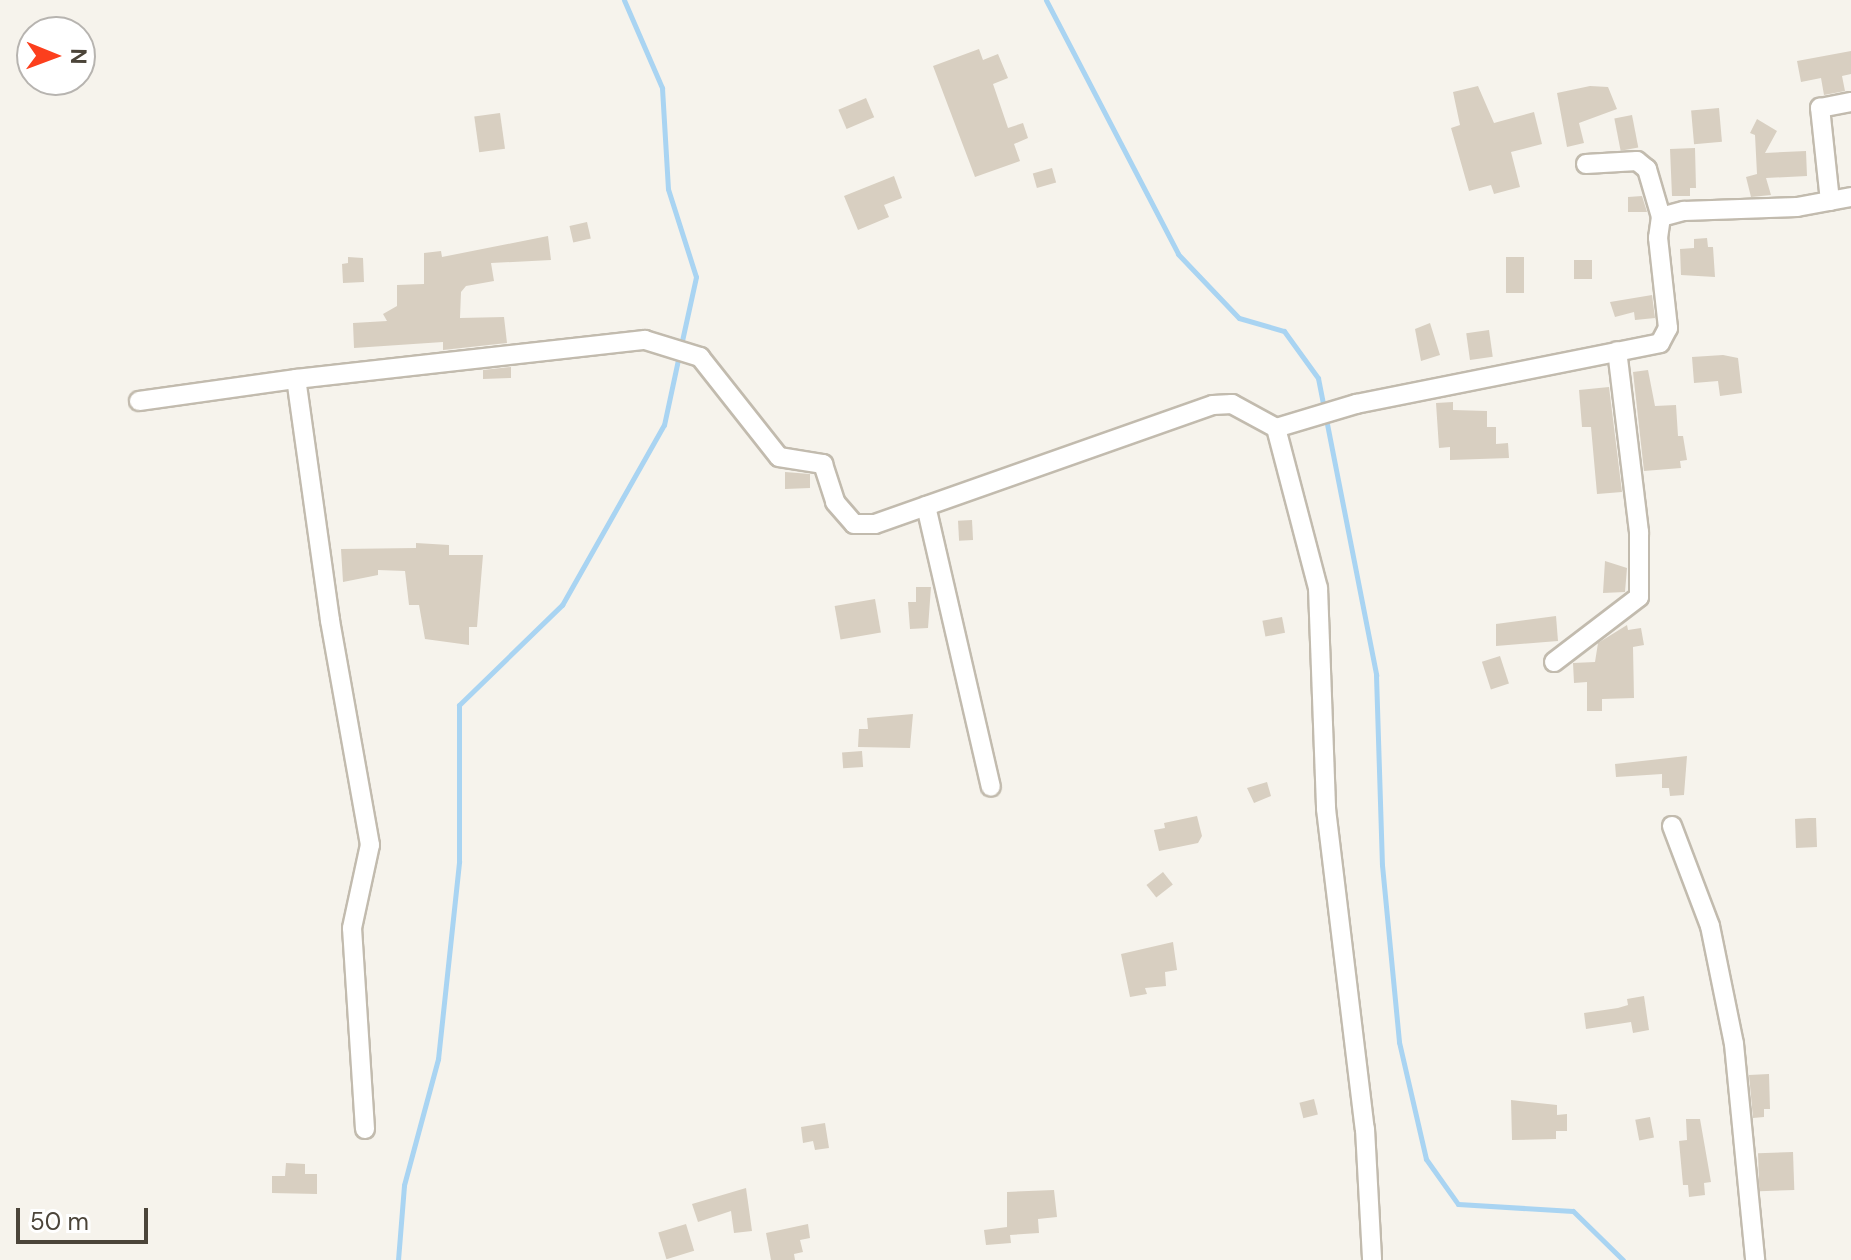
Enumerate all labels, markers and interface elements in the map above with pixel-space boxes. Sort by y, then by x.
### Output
north arrow [16,16,96,96]
text: N [64,48,93,65]
scale bar [20,1192,152,1242]
text: 50 m [30,1206,89,1237]

